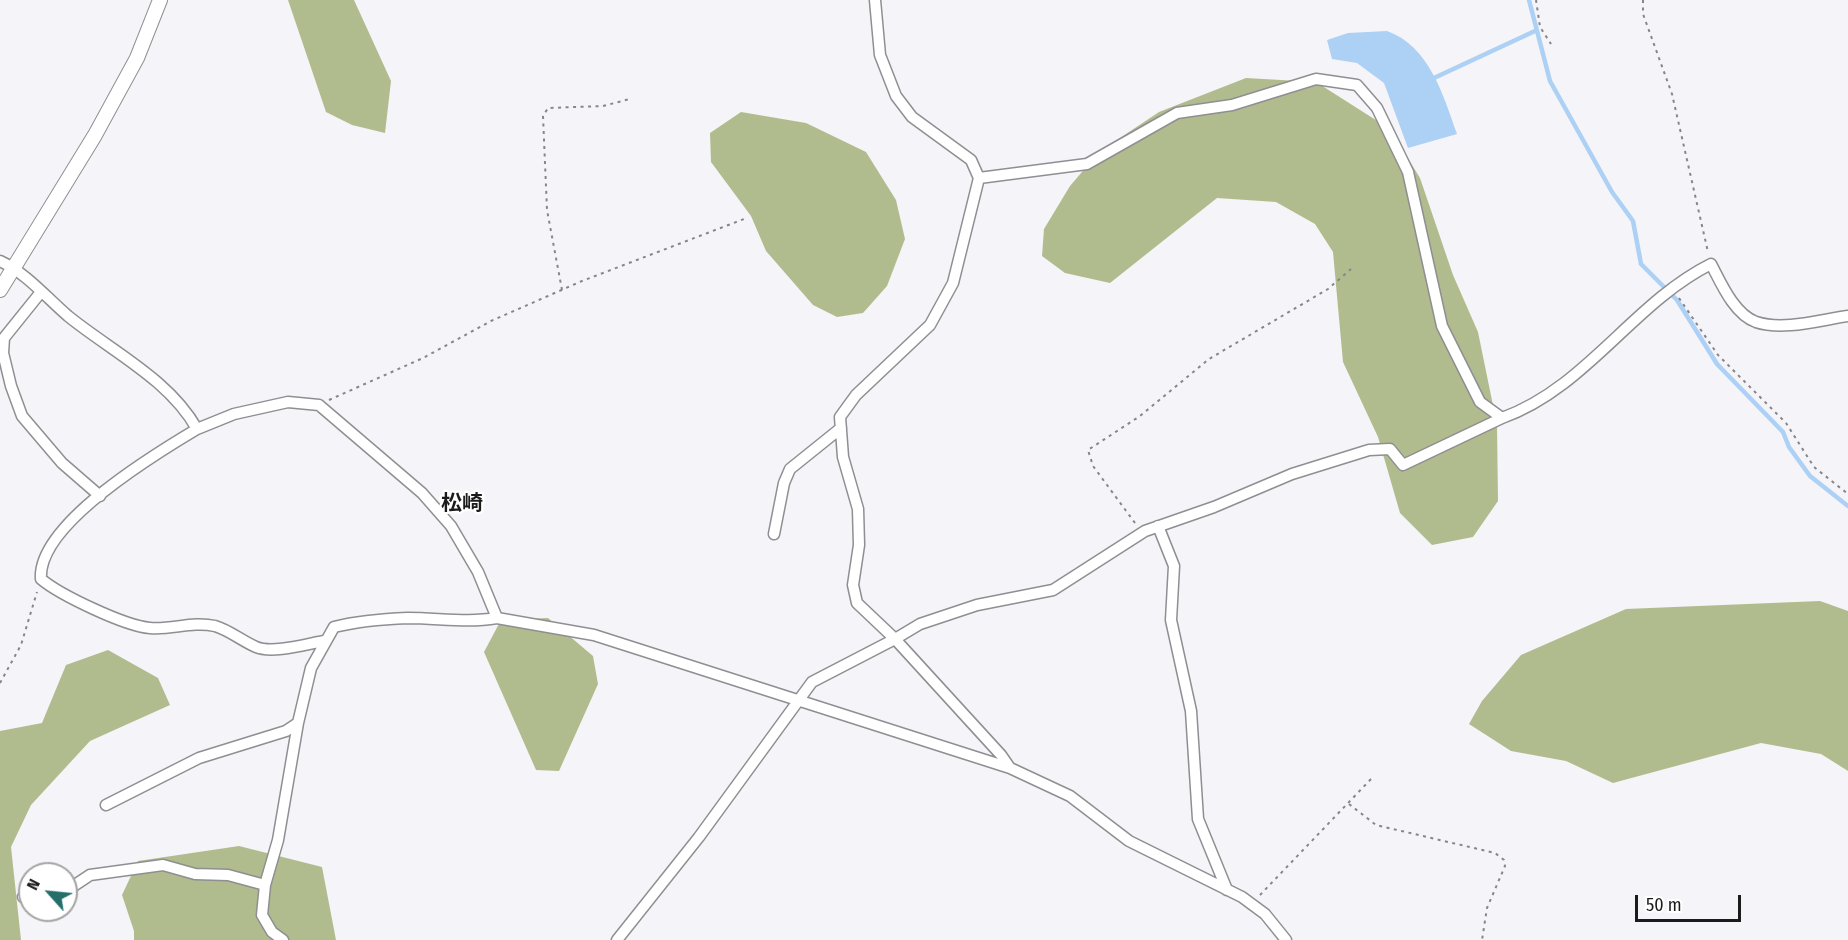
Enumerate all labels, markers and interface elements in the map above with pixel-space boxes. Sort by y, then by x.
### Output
district label: 松崎 [441,491,483,517]
north arrow [18,862,78,922]
text: N [23,876,44,893]
scale bar [1638,883,1744,921]
text: 50 m [1646,894,1682,916]

